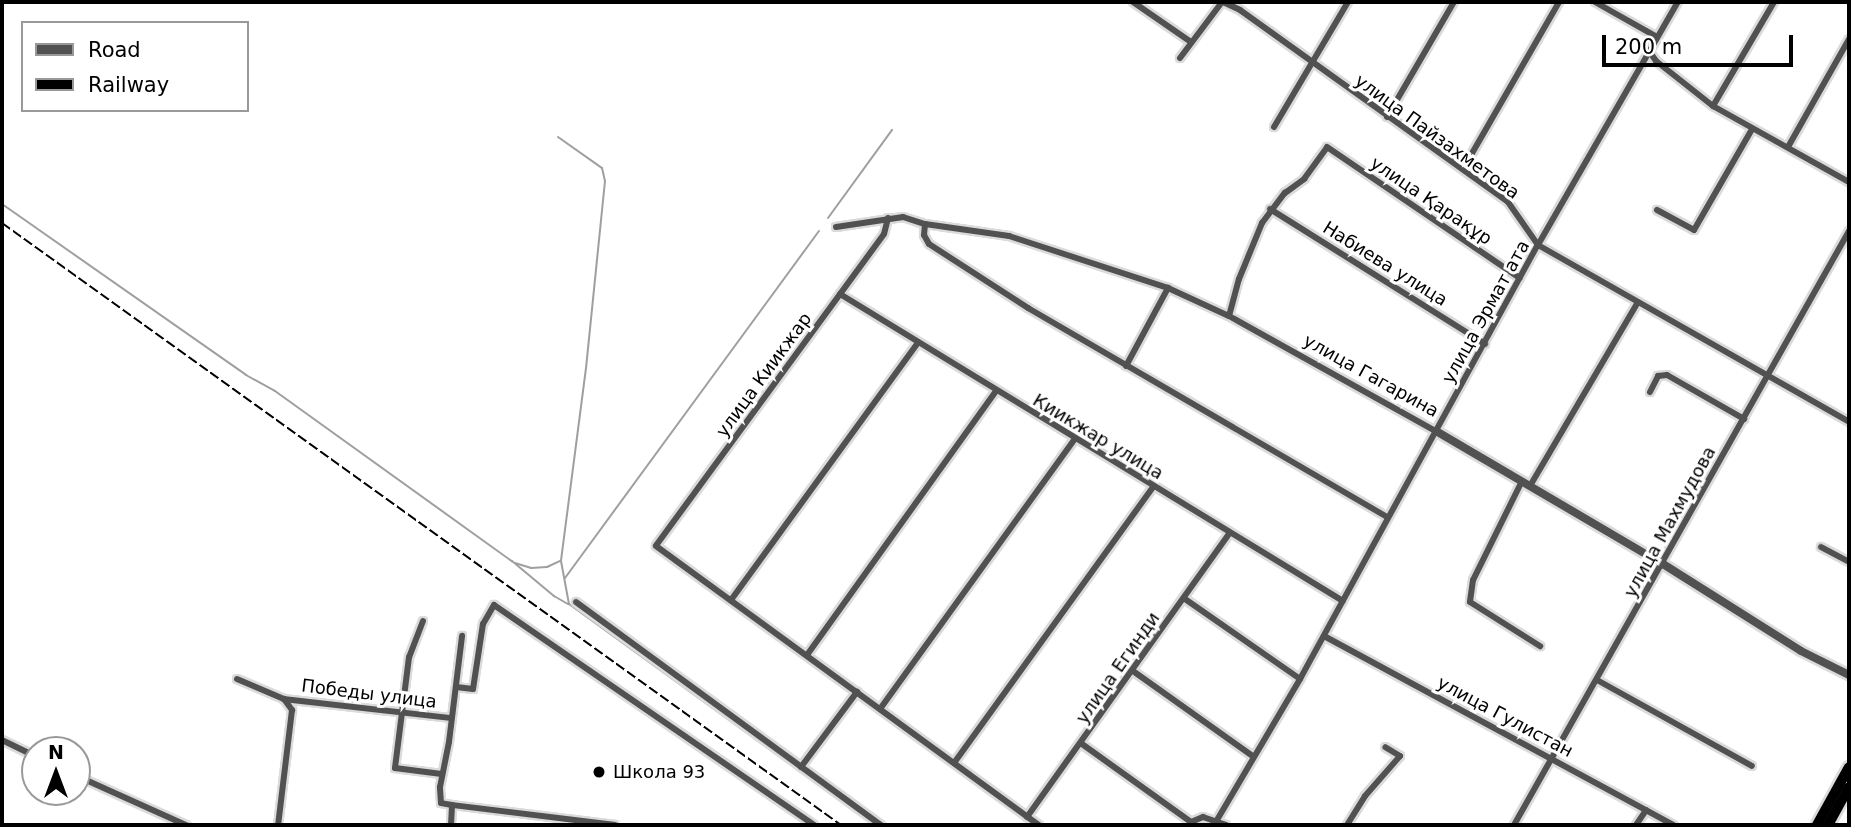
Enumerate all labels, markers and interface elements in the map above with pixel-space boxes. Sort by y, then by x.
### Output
legend [21,21,248,112]
scale bar [1606,21,1797,65]
text: 200 m [1615,35,1682,59]
text: Road [88,38,141,62]
street label: улица Пайзахметова [1350,70,1524,204]
text: Railway [88,73,169,97]
street label: улица Қарақұр [1366,152,1496,250]
street label: Набиева улица [1319,217,1451,311]
street label: улица Эрмат ата [1438,237,1534,387]
street label: улица Киикжар [712,309,816,441]
street label: улица Гагарина [1300,330,1442,422]
street label: Киикжар улица [1029,389,1167,485]
street label: улица Махмудова [1619,443,1721,601]
street label: улица Егинди [1071,608,1165,728]
street label: улица Гулистан [1433,672,1577,762]
street label: Победы улица [300,675,438,713]
north arrow [21,736,91,806]
text: N [48,741,64,763]
place label: Школа 93 [613,761,705,783]
marker: Школа 93 [591,764,607,780]

